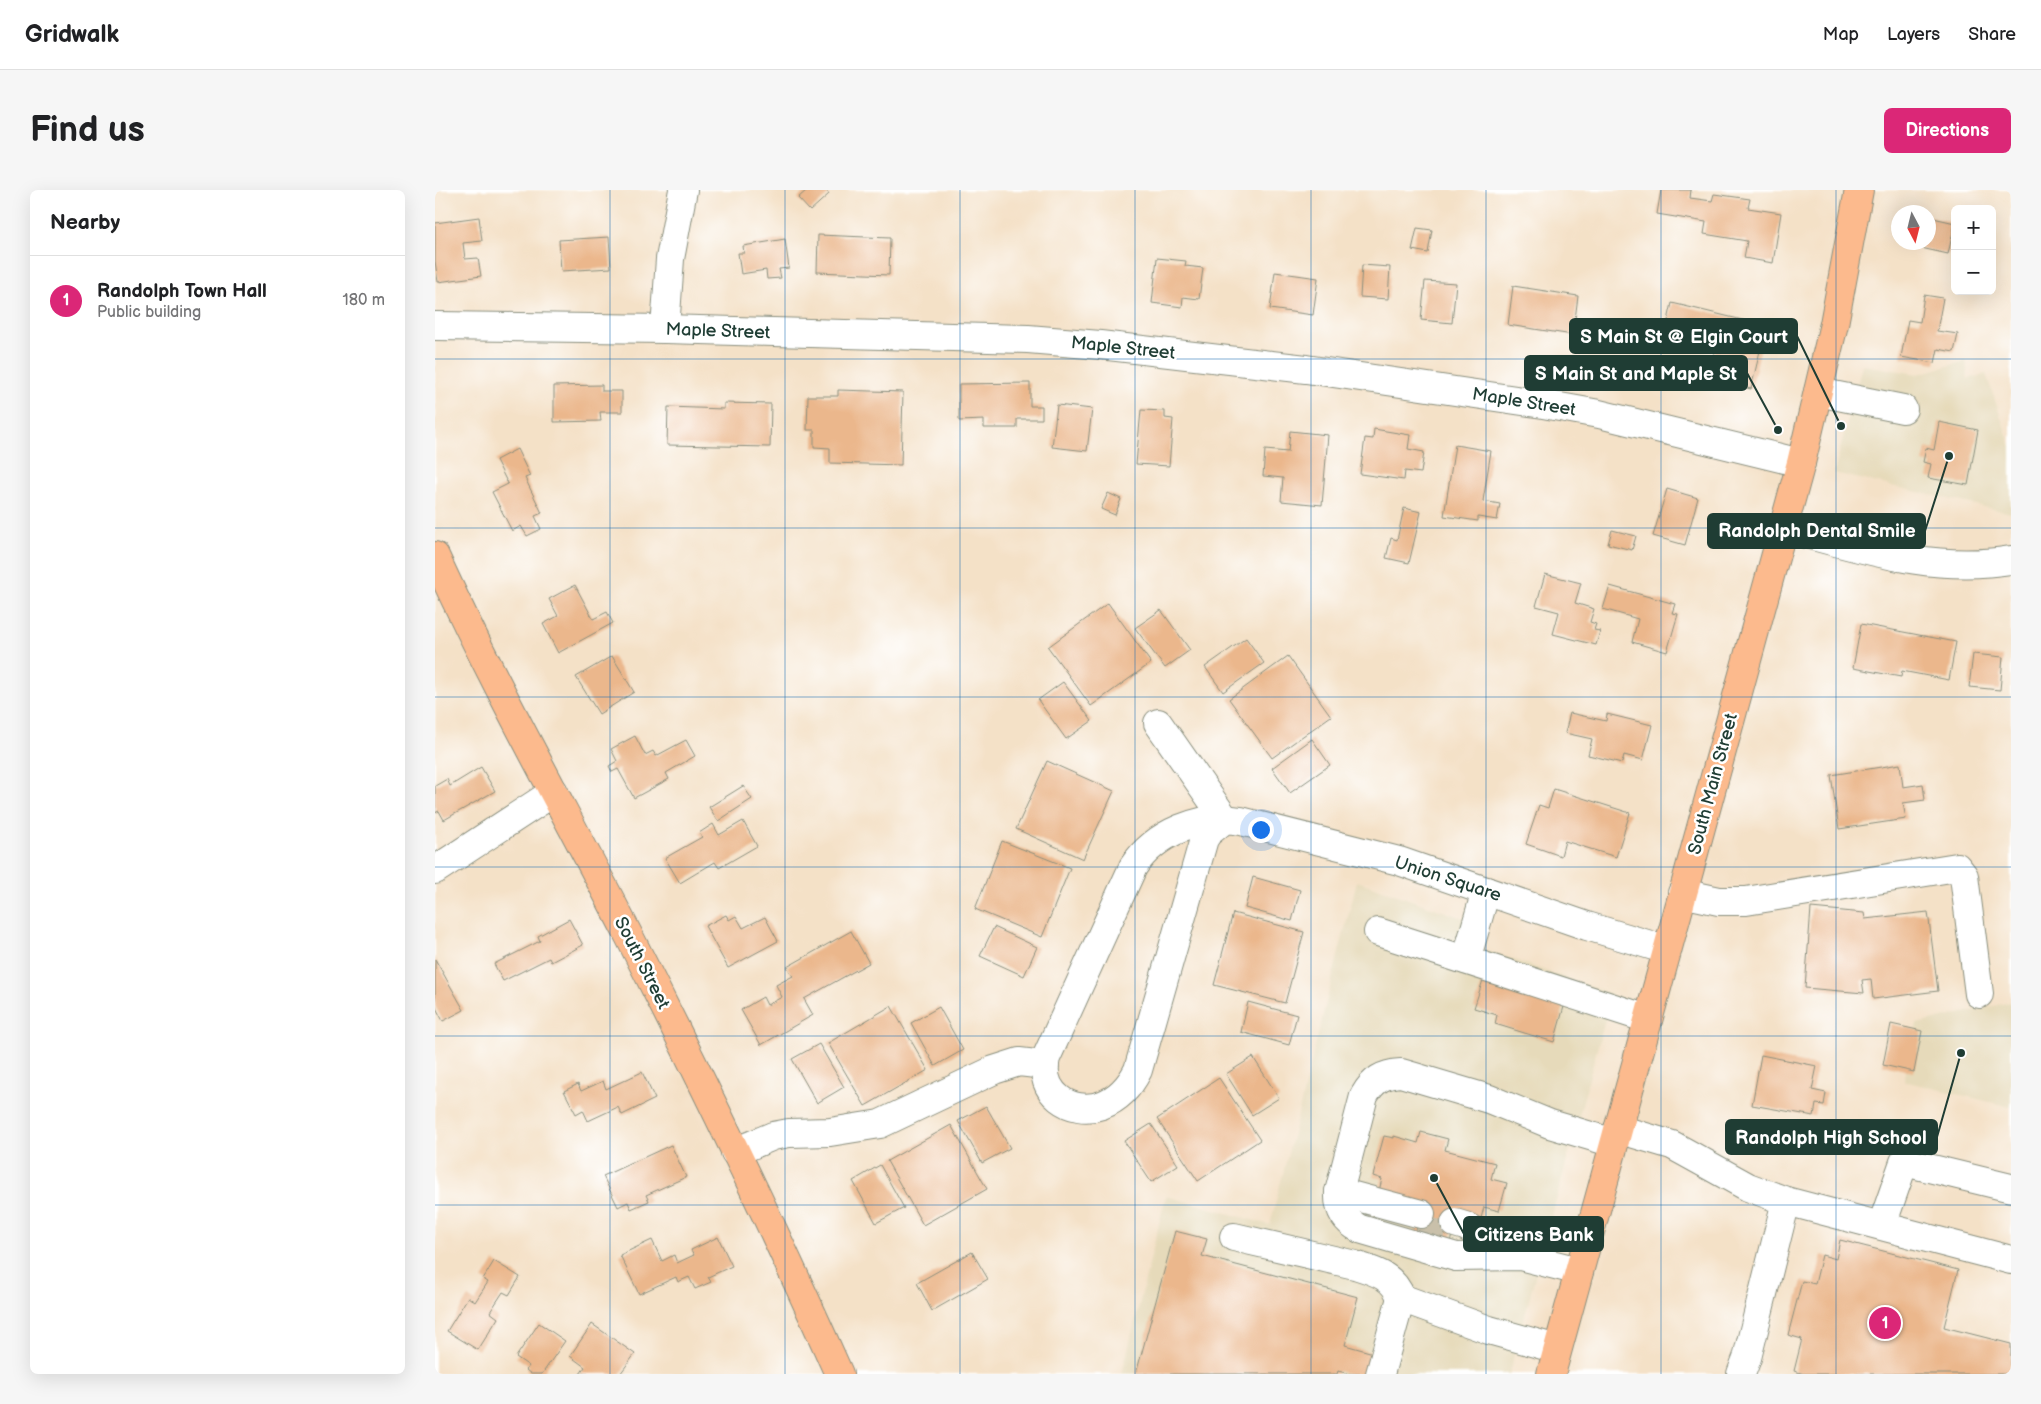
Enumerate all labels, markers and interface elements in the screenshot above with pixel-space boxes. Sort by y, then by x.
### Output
text: Gridwalk [25,20,119,49]
text: Map [1823,24,1859,45]
text: Layers [1887,24,1940,45]
text: Share [1968,24,2016,45]
button: Directions [1884,108,2011,153]
text: Find us [30,109,145,152]
north arrow [1891,205,1936,250]
map controls [1951,205,1996,295]
button: + [1951,205,1996,250]
text: Nearby [50,210,120,235]
button: − [1951,250,1996,295]
text: Randolph Town Hall [97,280,267,303]
text: 1 [63,291,69,310]
text: 180 m [343,291,385,310]
text: Public building [97,303,201,322]
street label: Maple Street [665,319,771,343]
callout: S Main St @ Elgin Court [1570,319,1797,353]
text: S Main St @ Elgin Court [1580,326,1788,349]
street label: Maple Street [1070,332,1177,364]
callout: S Main St and Maple St [1525,356,1747,390]
text: S Main St and Maple St [1535,363,1738,386]
street label: Maple Street [1471,383,1578,421]
callout: Randolph Dental Smile [1708,514,1925,548]
text: Randolph Dental Smile [1718,520,1916,543]
street label: South Main Street [1684,711,1742,857]
your location [1248,817,1274,843]
street label: Union Square [1392,852,1504,906]
street label: South Street [610,914,674,1013]
callout: Randolph High School [1726,1120,1937,1154]
text: Randolph High School [1735,1127,1927,1150]
callout: Citizens Bank [1464,1217,1603,1251]
text: Citizens Bank [1475,1224,1594,1247]
pin: 1 [1869,1304,1901,1342]

